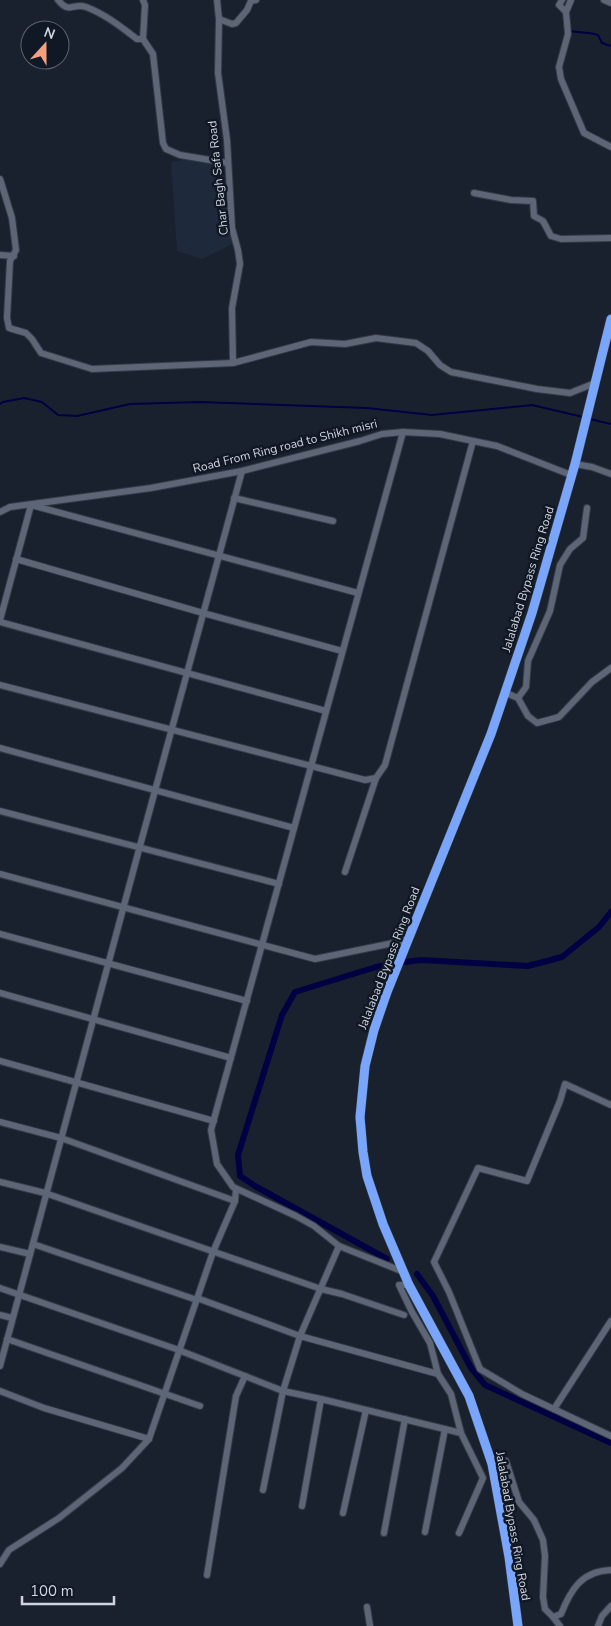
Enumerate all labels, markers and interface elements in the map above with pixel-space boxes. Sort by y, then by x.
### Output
north arrow [20,20,70,70]
text: N [41,23,58,44]
street label: Char Bagh Safa Road [204,120,232,236]
street label: Road From Ring road to Shikh misri [191,415,379,477]
street label: Jalalabad Bypass Ring Road [498,504,558,655]
street label: Jalalabad Bypass Ring Road [354,884,424,1032]
street label: Jalalabad Bypass Ring Road [492,1449,534,1602]
scale bar [22,1574,115,1606]
text: 100 m [30,1581,74,1601]

